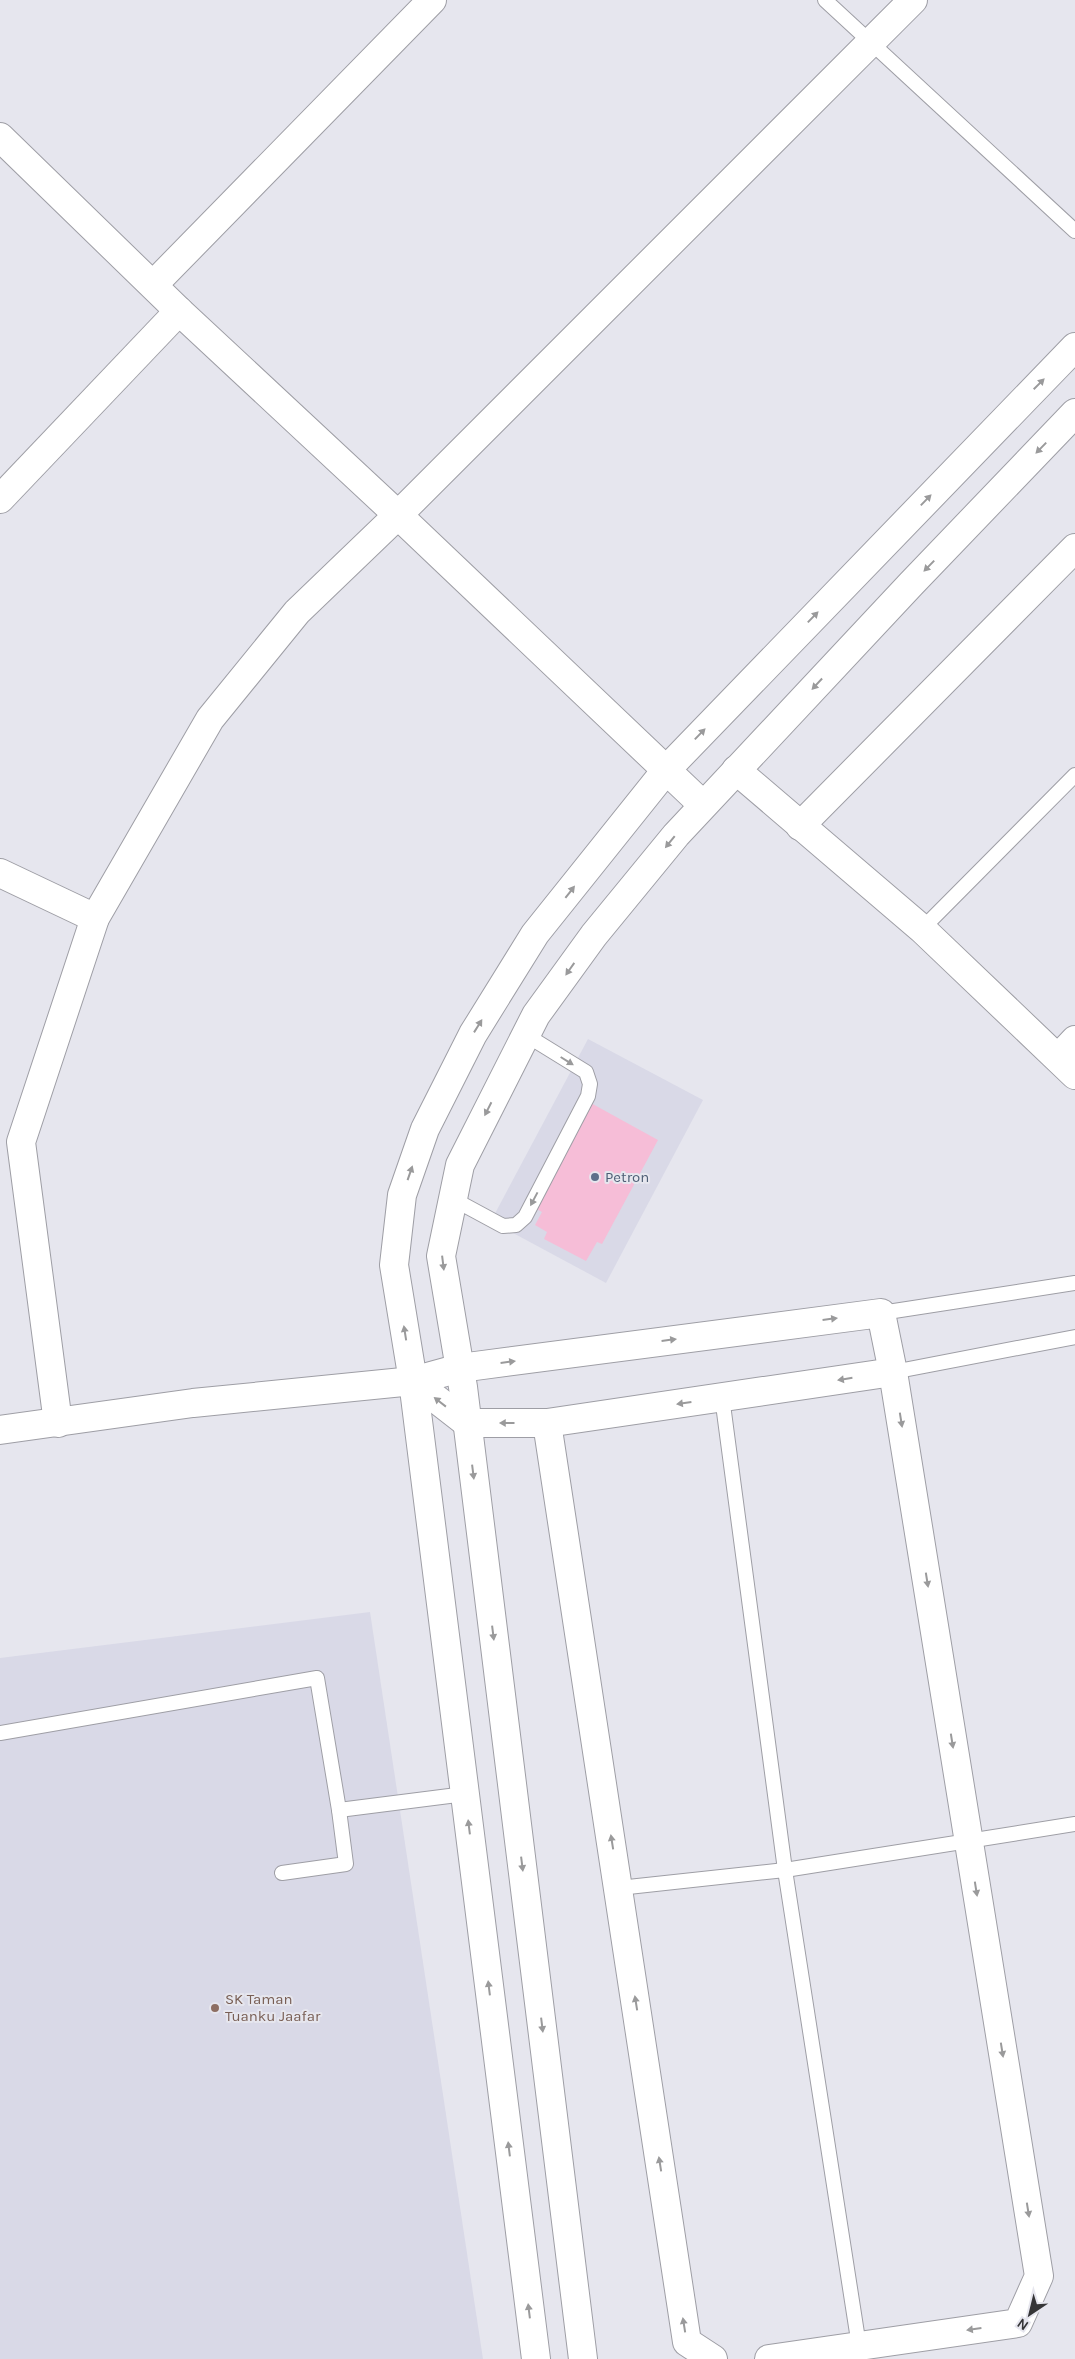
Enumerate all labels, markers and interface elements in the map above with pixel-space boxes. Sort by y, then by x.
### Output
one-way arrow [1033,378,1045,390]
one-way arrow [1035,442,1047,454]
one-way arrow [920,494,932,506]
one-way arrow [923,559,935,571]
one-way arrow [807,611,819,623]
one-way arrow [811,677,823,689]
one-way arrow [694,728,706,740]
one-way arrow [665,835,676,848]
one-way arrow [564,886,575,899]
one-way arrow [565,962,575,976]
one-way arrow [473,1019,482,1032]
one-way arrow [561,1056,574,1065]
one-way arrow [484,1102,492,1116]
one-way arrow [406,1165,414,1180]
place label: Petron [605,1168,649,1186]
marker: Petron [589,1171,601,1183]
one-way arrow [530,1191,538,1206]
one-way arrow [439,1255,447,1271]
one-way arrow [823,1315,839,1323]
one-way arrow [401,1324,409,1340]
one-way arrow [662,1336,678,1344]
one-way arrow [501,1357,517,1365]
one-way arrow [837,1376,853,1384]
one-way arrow [433,1397,447,1407]
one-way arrow [676,1399,692,1407]
one-way arrow [897,1412,905,1428]
one-way arrow [499,1419,515,1427]
one-way arrow [469,1464,477,1480]
one-way arrow [923,1573,931,1589]
one-way arrow [489,1625,497,1641]
one-way arrow [949,1733,957,1749]
one-way arrow [465,1819,473,1835]
one-way arrow [607,1834,615,1850]
one-way arrow [518,1856,526,1872]
one-way arrow [972,1882,980,1898]
one-way arrow [485,1980,493,1996]
place label: SK Taman Tuanku Jaafar [225,1990,321,2025]
one-way arrow [632,1995,640,2011]
marker: SK Taman Tuanku Jaafar [209,2002,221,2014]
one-way arrow [538,2017,546,2033]
one-way arrow [998,2042,1006,2058]
one-way arrow [505,2141,513,2157]
one-way arrow [656,2156,664,2172]
one-way arrow [1024,2202,1032,2218]
north arrow [1005,2289,1055,2339]
one-way arrow [525,2302,533,2318]
text: N [1014,2314,1032,2334]
one-way arrow [680,2316,688,2332]
one-way arrow [966,2326,982,2334]

